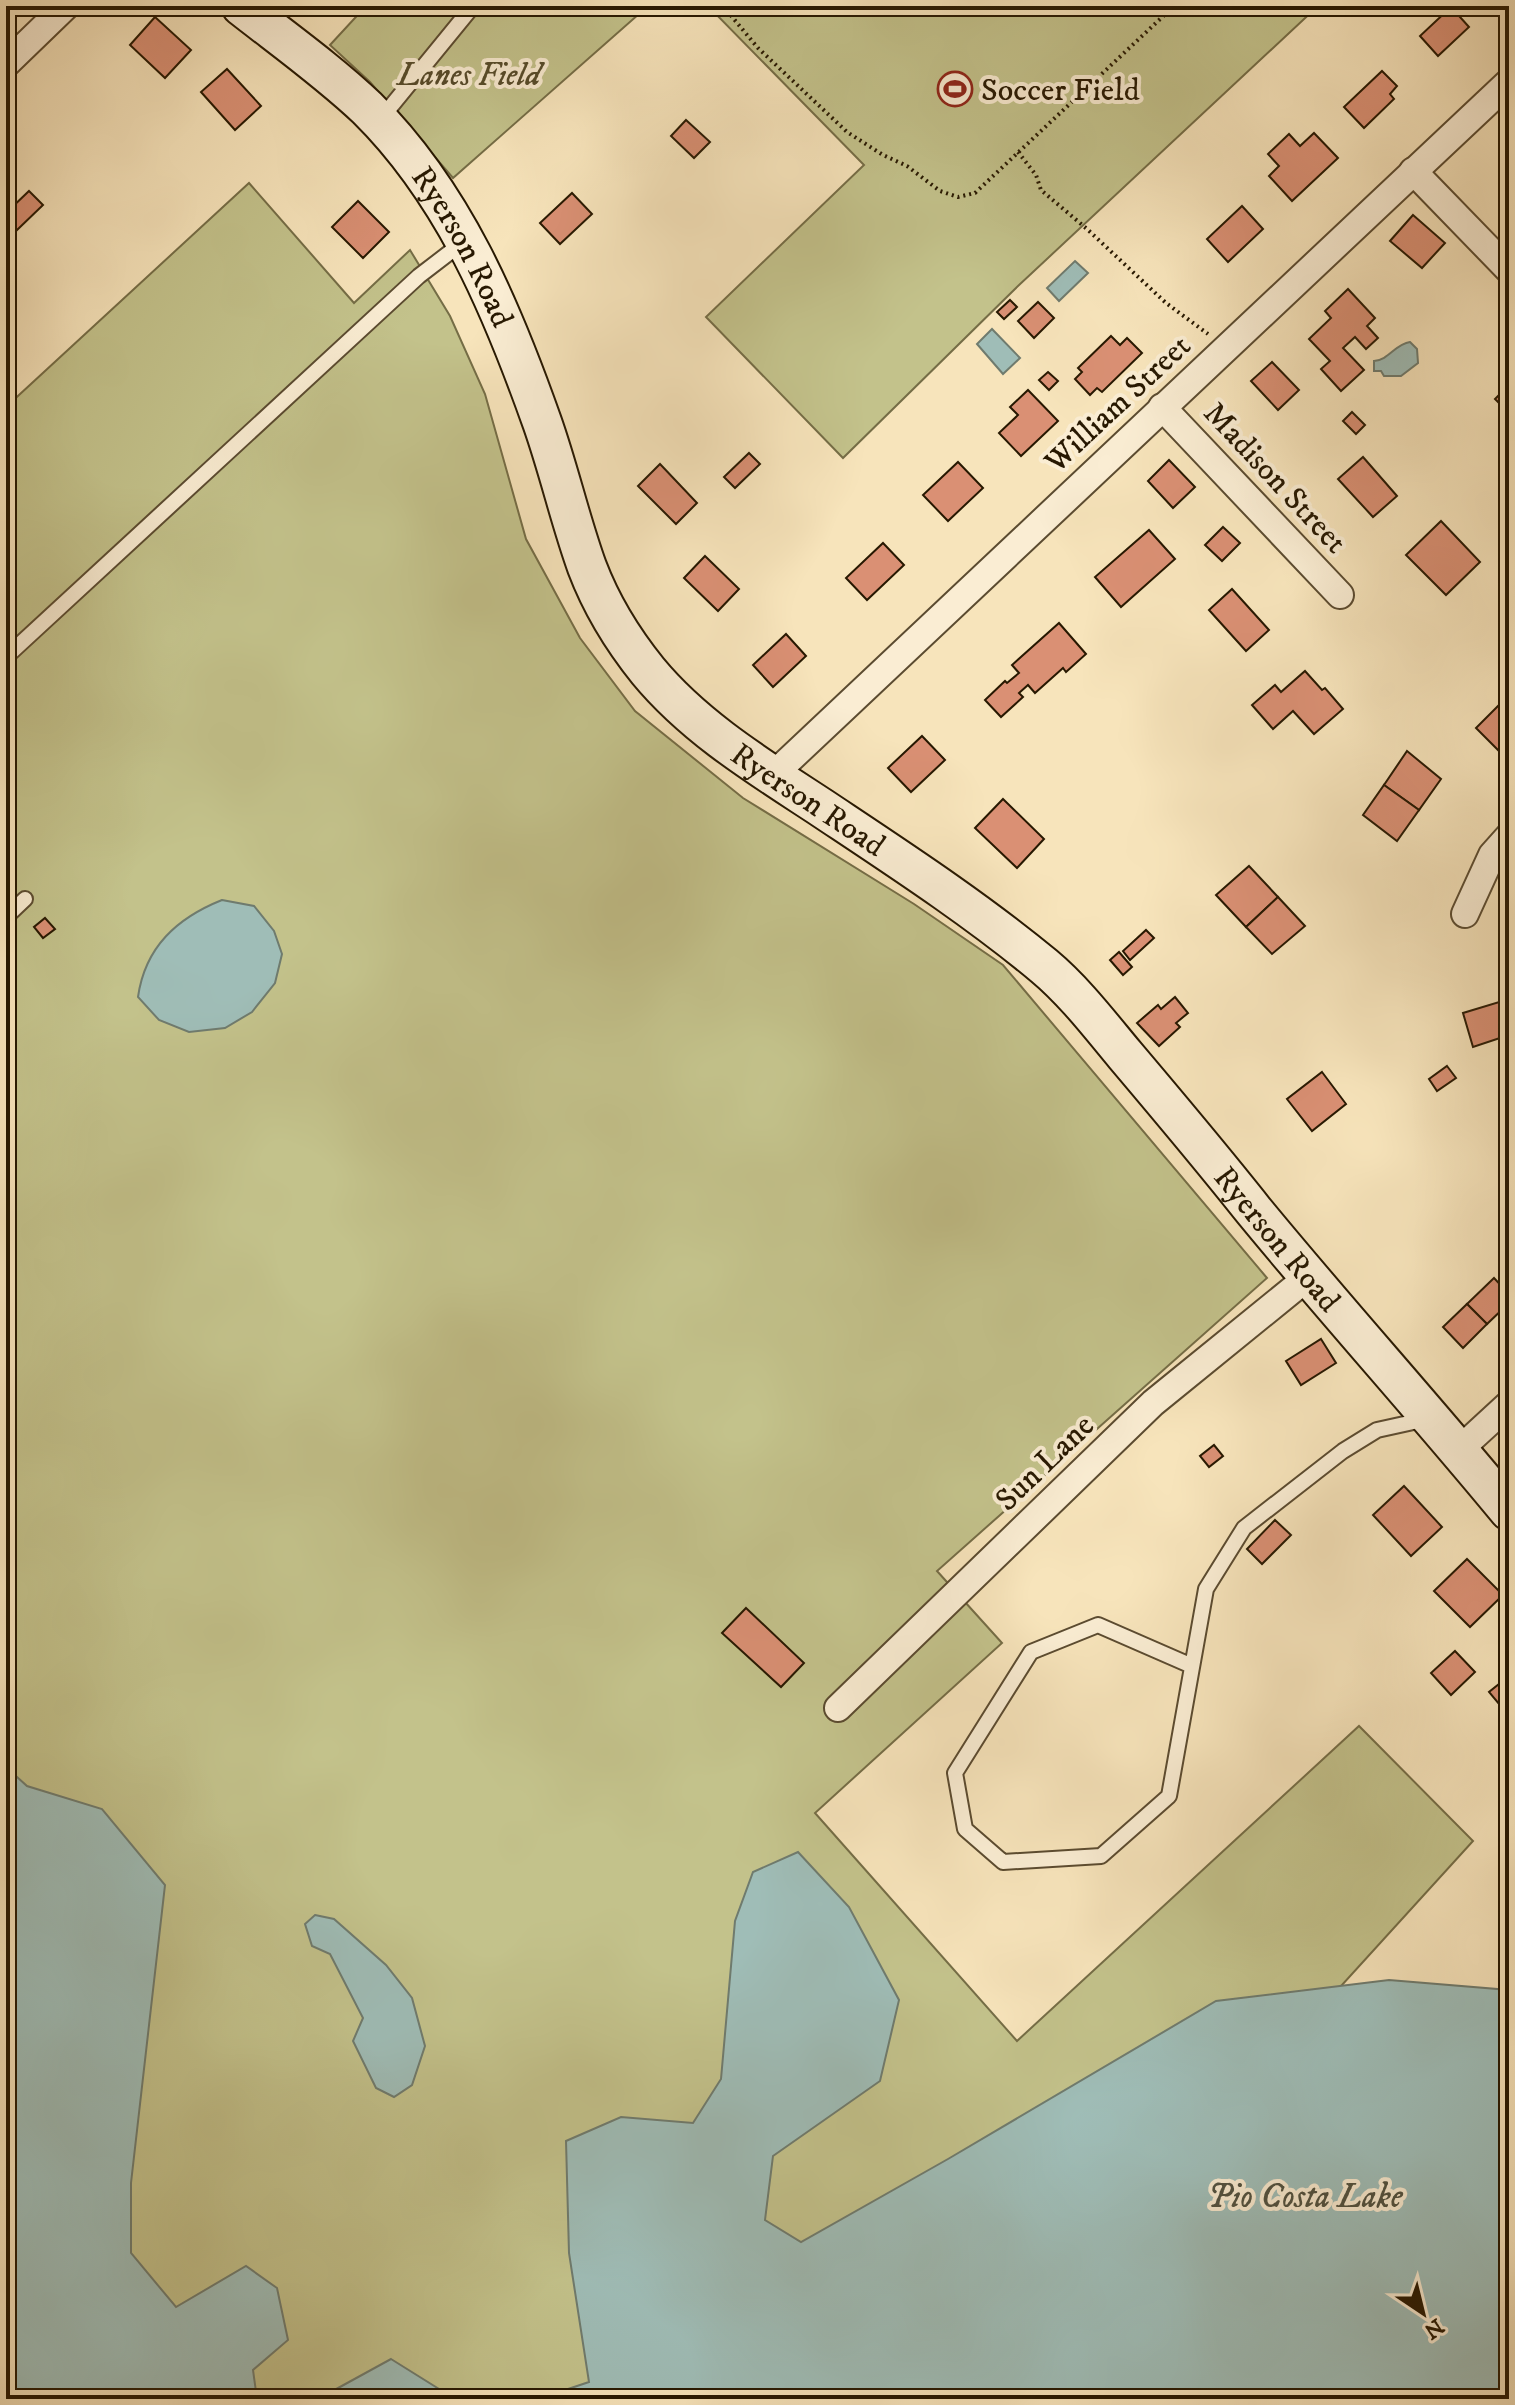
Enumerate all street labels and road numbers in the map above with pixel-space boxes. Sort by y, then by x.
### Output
street label: Ryerson Road [402,159,521,333]
street label: William Street [1036,327,1200,483]
street label: Madison Street [1194,394,1355,562]
street label: Ryerson Road [722,735,892,867]
street label: Ryerson Road [1204,1159,1348,1321]
street label: Sun Lane [987,1407,1103,1520]

